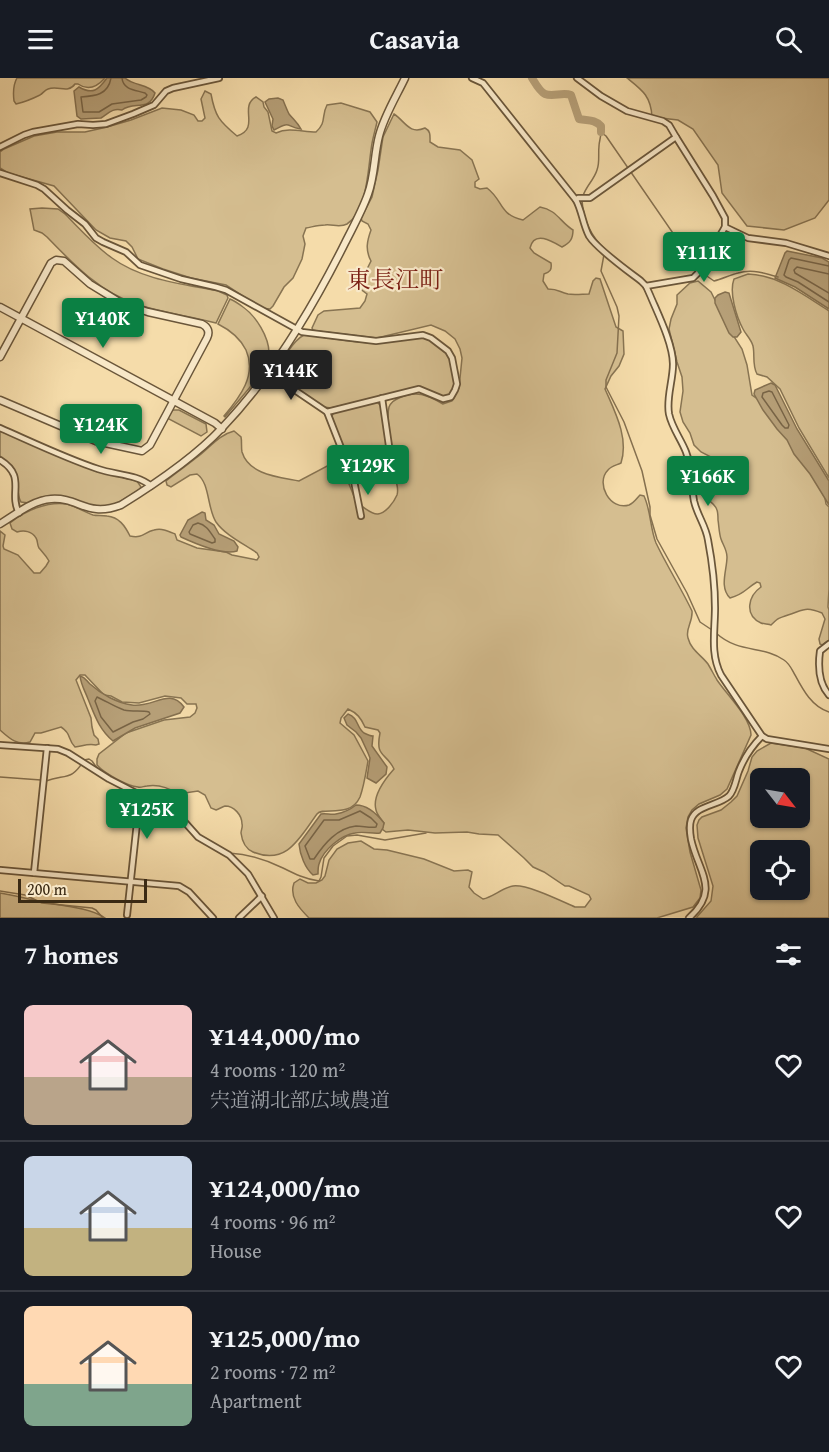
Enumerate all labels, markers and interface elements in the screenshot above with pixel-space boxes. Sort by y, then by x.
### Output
text: Casavia [369,19,460,59]
icon: menu [24,23,57,56]
icon: search [772,23,805,56]
pin: ¥111K [662,232,746,283]
text: ¥111K [677,237,731,266]
district label: 東長江町 [347,262,443,297]
pin: ¥140K [61,298,145,349]
text: ¥140K [76,303,130,332]
pin: ¥144K [249,350,333,401]
text: ¥144K [264,355,318,384]
pin: ¥124K [59,404,143,455]
text: ¥124K [74,409,128,438]
pin: ¥129K [326,445,410,496]
text: ¥129K [341,450,395,479]
pin: ¥166K [666,456,750,507]
text: ¥166K [681,461,735,490]
north arrow [750,768,810,828]
map controls [750,768,810,900]
pin: ¥125K [105,789,189,840]
text: ¥125K [120,794,174,823]
button: locate [750,840,810,900]
scale bar [18,876,147,904]
text: 200 m [27,877,67,901]
text: 7 homes [24,935,119,974]
icon: filters [772,938,805,971]
text: ¥144,000/mo [210,1016,360,1055]
icon: home [72,1029,144,1101]
icon: heart [772,1049,805,1082]
text: 4 rooms · 120 m² [210,1055,345,1084]
text: 宍道湖北部広域農道 [210,1085,390,1114]
text: ¥124,000/mo [210,1168,360,1207]
icon: home [72,1180,144,1252]
icon: heart [772,1200,805,1233]
text: 4 rooms · 96 m² [210,1207,336,1236]
text: House [210,1236,262,1265]
text: ¥125,000/mo [210,1318,360,1357]
icon: home [72,1330,144,1402]
icon: heart [772,1350,805,1383]
text: 2 rooms · 72 m² [210,1357,336,1386]
text: Apartment [210,1386,302,1415]

